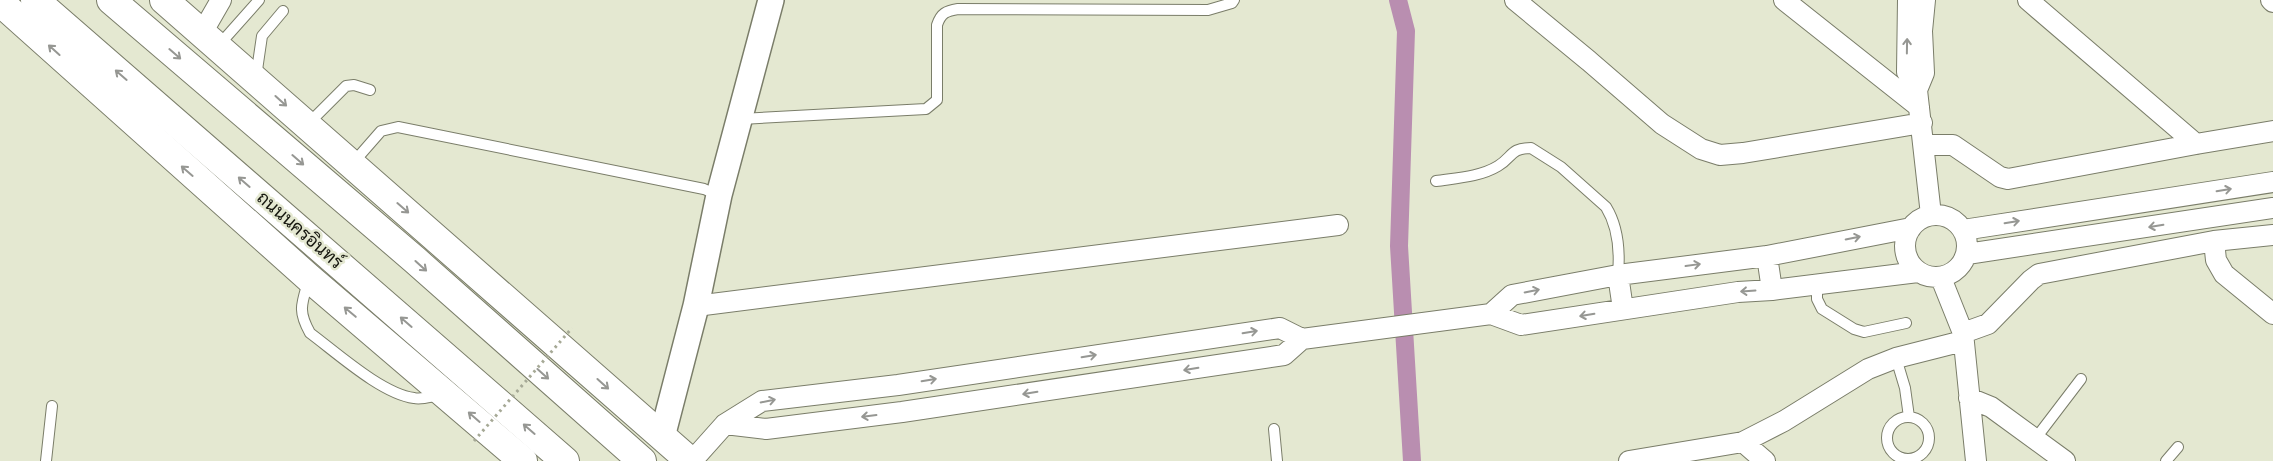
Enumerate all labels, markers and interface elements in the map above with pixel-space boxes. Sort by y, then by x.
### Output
one-way arrow [1902,38,1912,54]
one-way arrow [47,45,60,56]
one-way arrow [168,49,181,60]
one-way arrow [115,70,128,81]
one-way arrow [274,95,287,106]
one-way arrow [291,155,304,166]
one-way arrow [181,165,194,177]
one-way arrow [237,176,250,187]
one-way arrow [2216,184,2232,194]
street label: ถนนนครอินทร์ [253,185,349,273]
one-way arrow [396,202,409,214]
one-way arrow [2003,217,2019,227]
one-way arrow [2148,221,2164,231]
one-way arrow [1845,233,1861,243]
one-way arrow [1684,259,1700,269]
one-way arrow [415,260,428,272]
one-way arrow [1524,286,1540,296]
one-way arrow [1740,287,1756,296]
one-way arrow [343,307,356,318]
one-way arrow [1579,310,1595,320]
one-way arrow [400,317,413,328]
one-way arrow [1242,327,1258,337]
one-way arrow [1081,351,1097,361]
one-way arrow [1183,364,1199,374]
one-way arrow [536,368,549,379]
one-way arrow [920,375,936,385]
one-way arrow [596,378,609,389]
one-way arrow [1023,388,1039,398]
one-way arrow [759,396,775,406]
one-way arrow [862,411,878,421]
one-way arrow [467,412,480,423]
one-way arrow [522,423,535,435]

